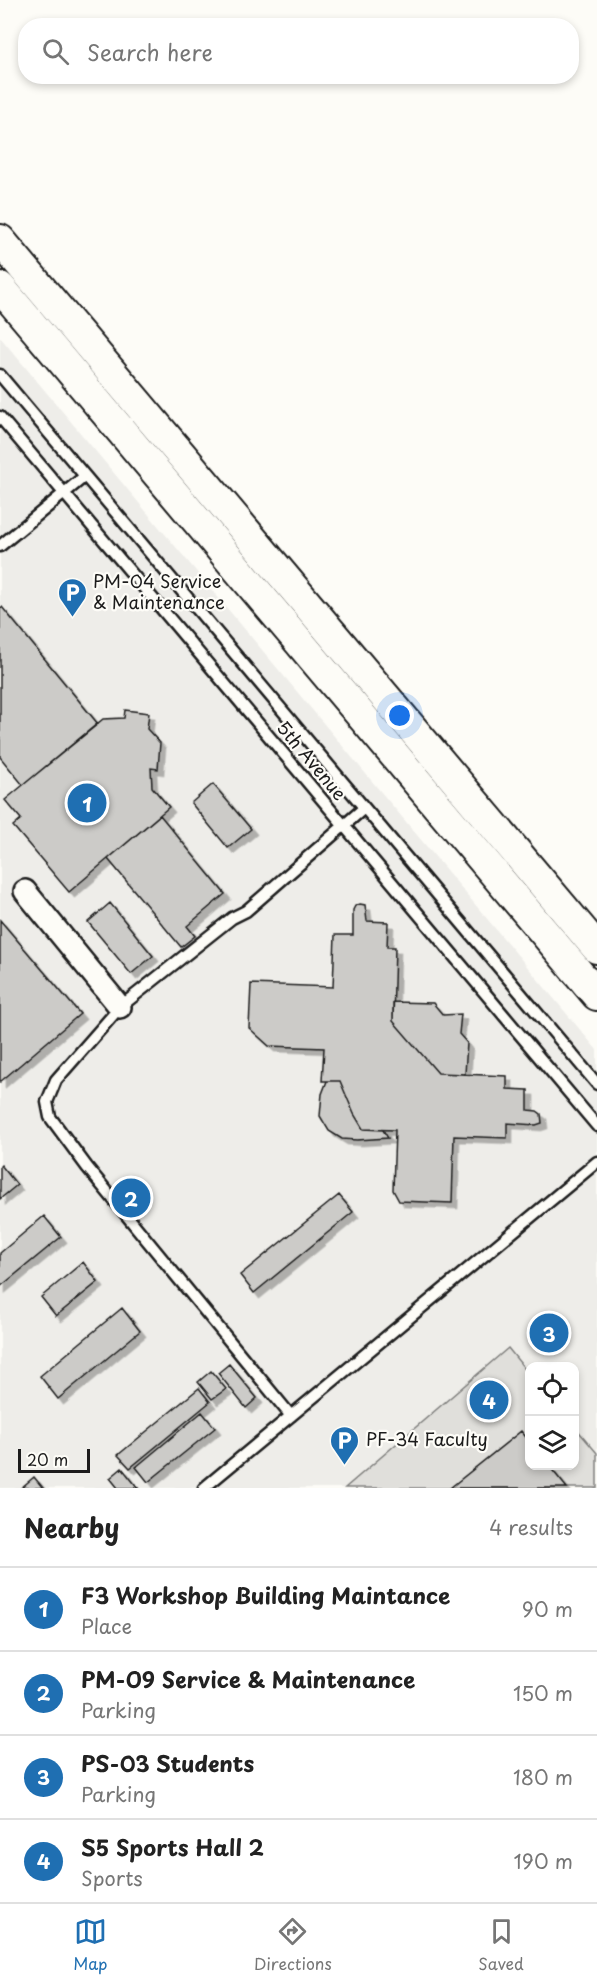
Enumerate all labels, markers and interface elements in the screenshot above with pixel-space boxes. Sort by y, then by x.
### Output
search box [18,18,579,84]
icon: search [39,35,72,68]
text: Search here [87,35,213,68]
place label: PM-04 Service & Maintenance [93,567,225,615]
parking icon: PM-04 Service & Maintenance [56,576,88,618]
your location [385,701,414,730]
street label: 5th Avenue [271,714,354,806]
pin: 1 [68,780,106,826]
pin: 2 [112,1176,150,1220]
pin: 3 [530,1310,568,1356]
map controls [525,1362,579,1470]
button: locate [525,1362,579,1416]
pin: 4 [470,1378,508,1422]
button: layers [525,1416,579,1470]
parking icon: PF-34 Faculty [329,1424,361,1466]
place label: PF-34 Faculty [366,1425,488,1452]
scale bar [18,1446,90,1474]
text: 20 m [27,1447,68,1471]
text: Nearby [24,1508,119,1547]
text: 4 results [489,1512,573,1542]
text: F3 Workshop Building Maintance [81,1578,450,1611]
text: 1 [39,1594,48,1624]
text: 90 m [522,1594,573,1624]
text: Place [81,1611,132,1641]
text: PM-09 Service & Maintenance [81,1662,415,1695]
text: 2 [36,1678,51,1708]
text: 150 m [513,1678,573,1708]
text: Parking [81,1695,156,1725]
text: PS-03 Students [81,1746,254,1779]
text: 3 [37,1762,50,1792]
text: 180 m [513,1762,573,1792]
text: Parking [81,1779,156,1809]
text: S5 Sports Hall 2 [81,1830,264,1863]
text: 4 [37,1846,50,1876]
text: 190 m [514,1846,573,1876]
text: Sports [81,1863,143,1893]
tab: Map [73,1915,107,1975]
tab: Directions [254,1915,332,1975]
tab: Saved [478,1915,524,1975]

